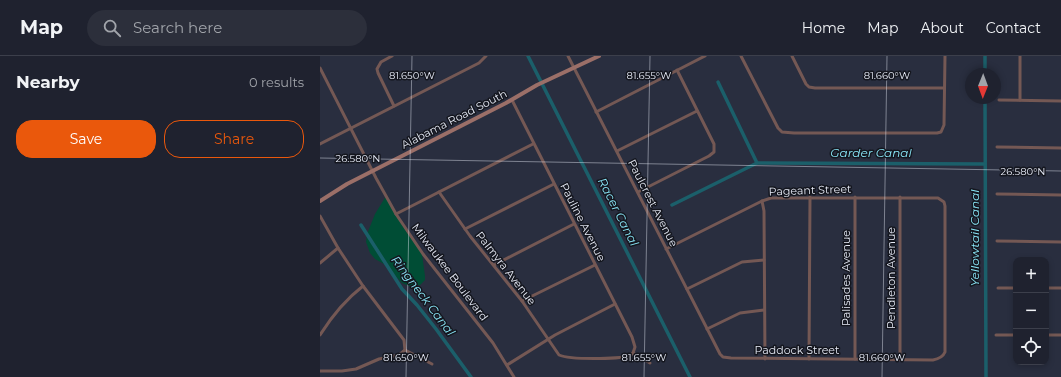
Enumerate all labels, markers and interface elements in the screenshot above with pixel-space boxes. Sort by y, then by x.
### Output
search box [87,10,367,46]
text: Map [20,16,63,39]
icon: search [101,17,123,39]
text: Search here [133,18,222,37]
text: Home [802,19,845,37]
text: Map [867,19,898,37]
text: About [920,19,964,37]
text: Contact [986,19,1041,37]
north arrow [965,68,1001,104]
text: 81.650°W [389,69,435,82]
text: 81.655°W [627,69,671,82]
text: 81.660°W [864,69,910,82]
text: Nearby [16,72,80,92]
text: 0 results [249,74,304,90]
street label: Alabama Road South [399,86,509,152]
button: Save [16,120,156,158]
button: Share [164,120,304,158]
water label: Garder Canal [830,145,912,160]
text: 26.580°N [336,152,380,165]
street label: Paulcrest Avenue [625,157,681,249]
text: 26.580°N [1001,165,1045,178]
water label: Racer Canal [595,175,642,249]
street label: Pauline Avenue [557,181,609,264]
street label: Pageant Street [768,182,852,198]
water label: Yellowtail Canal [967,189,982,287]
street label: Milwaukee Boulevard [409,221,491,323]
street label: Pendleton Avenue [884,227,898,329]
street label: Palmyra Avenue [473,228,539,308]
street label: Palisades Avenue [839,230,853,326]
water label: Ringneck Canal [388,253,459,339]
map controls [1013,257,1049,365]
button: + [1013,257,1049,293]
button: − [1013,293,1049,329]
button: locate [1013,329,1049,365]
street label: Paddock Street [755,343,840,357]
text: 81.650°W [383,351,429,364]
text: 81.655°W [622,351,666,364]
text: 81.660°W [859,351,905,364]

